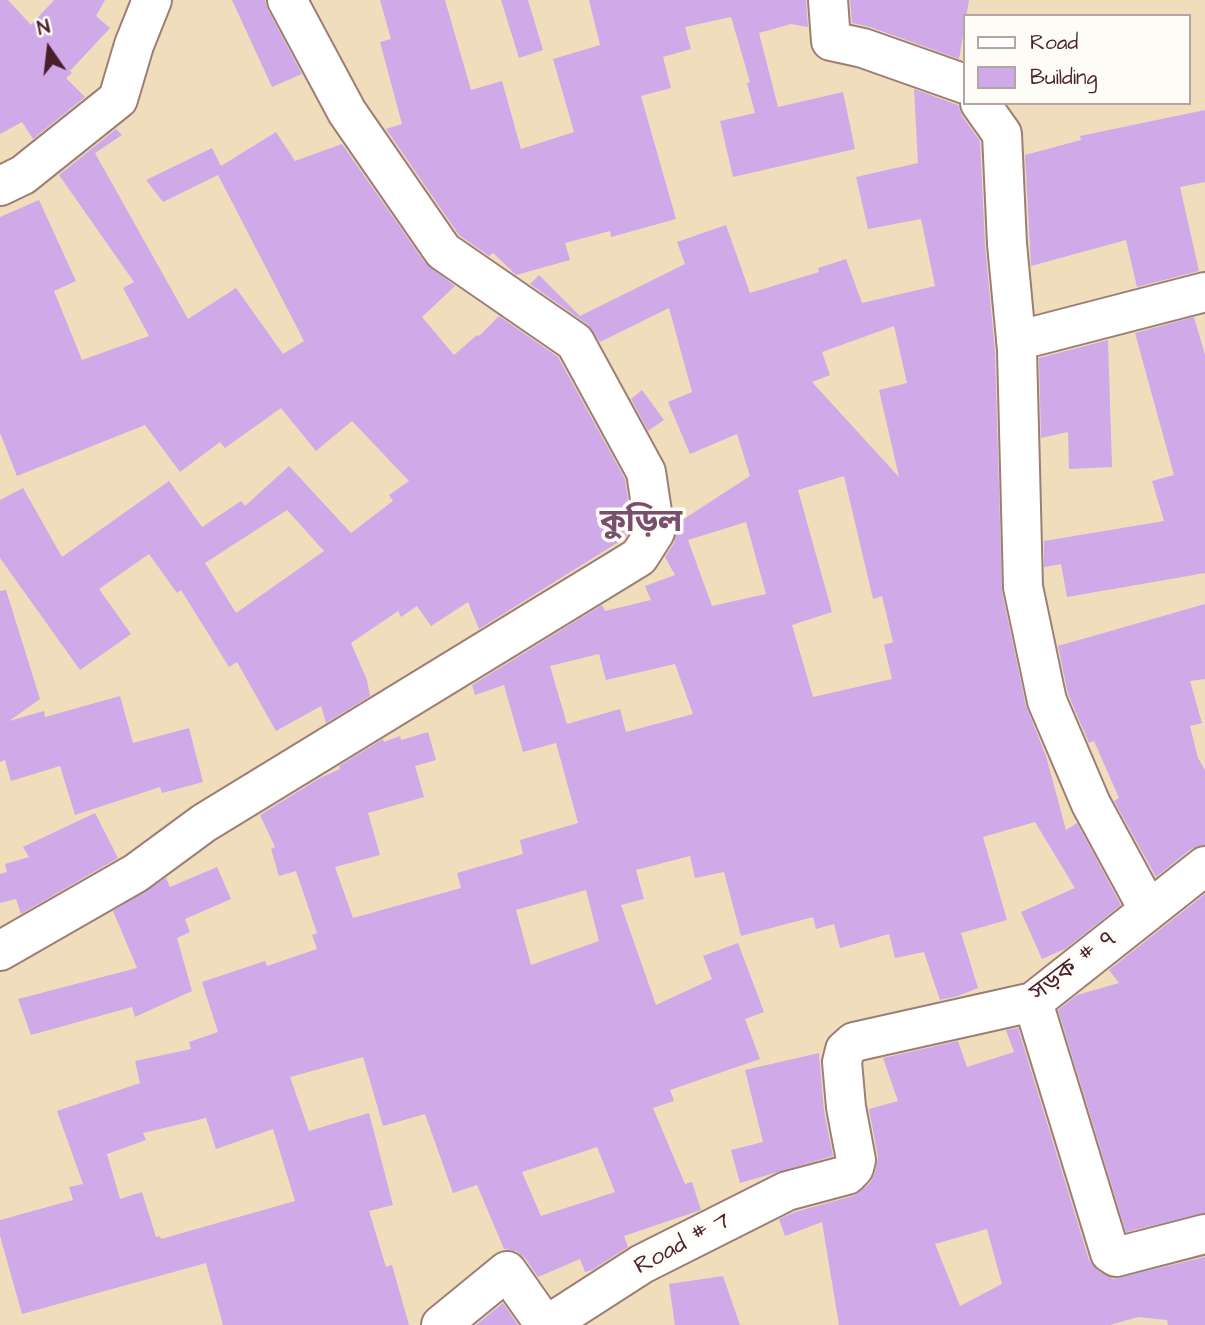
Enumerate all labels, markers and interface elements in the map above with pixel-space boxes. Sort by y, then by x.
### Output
north arrow [14,14,84,84]
text: N [35,14,53,43]
legend [964,14,1191,105]
text: Road [1030,28,1078,57]
text: Building [1030,63,1097,92]
district label: কুড়িল [600,505,682,543]
street label: সড়ক # ৭ [1025,925,1123,1009]
street label: Road # 7 [630,1208,736,1282]

